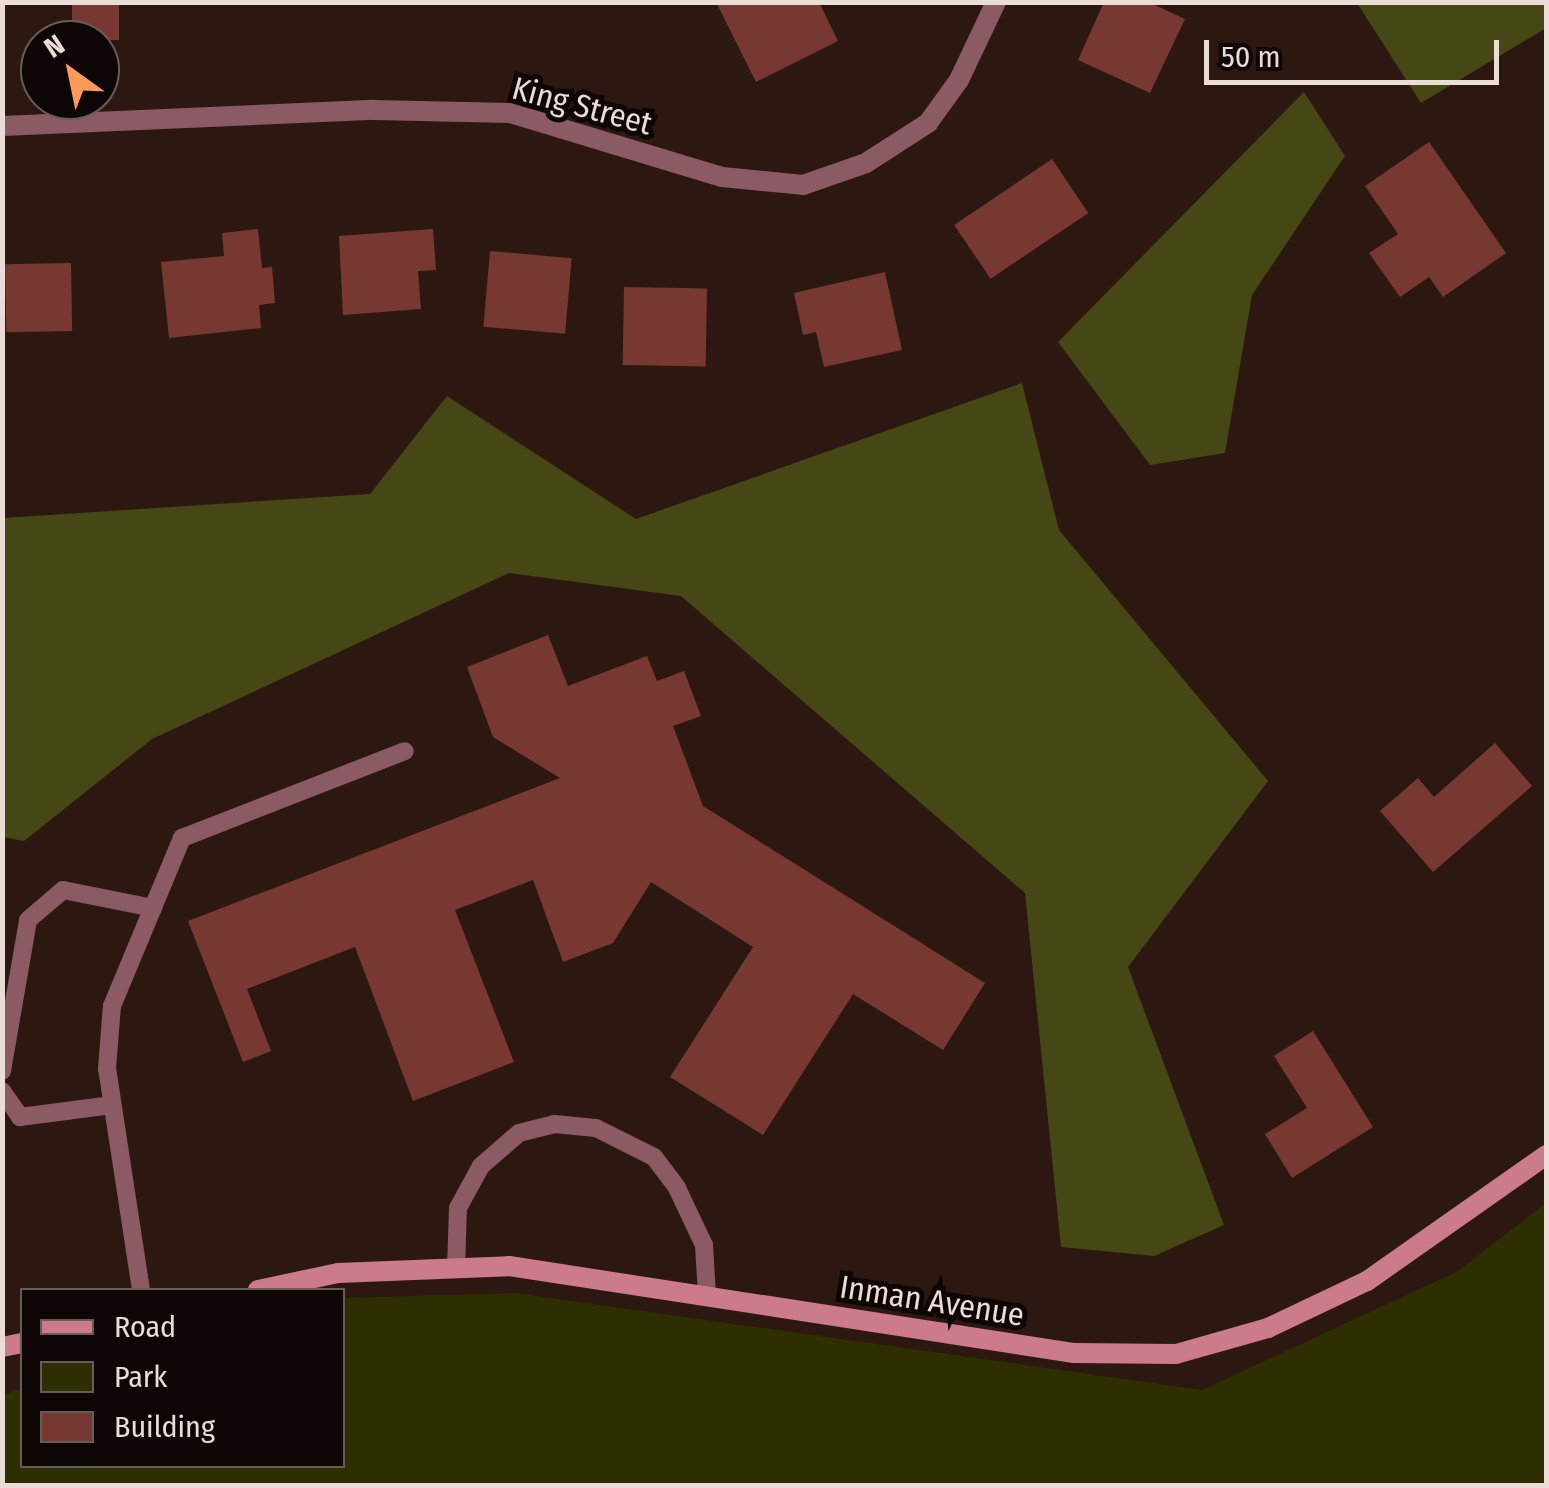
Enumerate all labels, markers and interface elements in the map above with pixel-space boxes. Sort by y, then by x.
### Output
north arrow [20,20,120,120]
scale bar [1209,20,1504,82]
text: N [38,28,71,65]
text: 50 m [1221,39,1281,75]
street label: King Street [508,69,656,143]
street label: Inman Avenue [837,1267,1027,1335]
legend [20,1288,345,1468]
text: Road [114,1309,176,1345]
text: Park [114,1359,167,1395]
text: Building [114,1409,215,1445]

